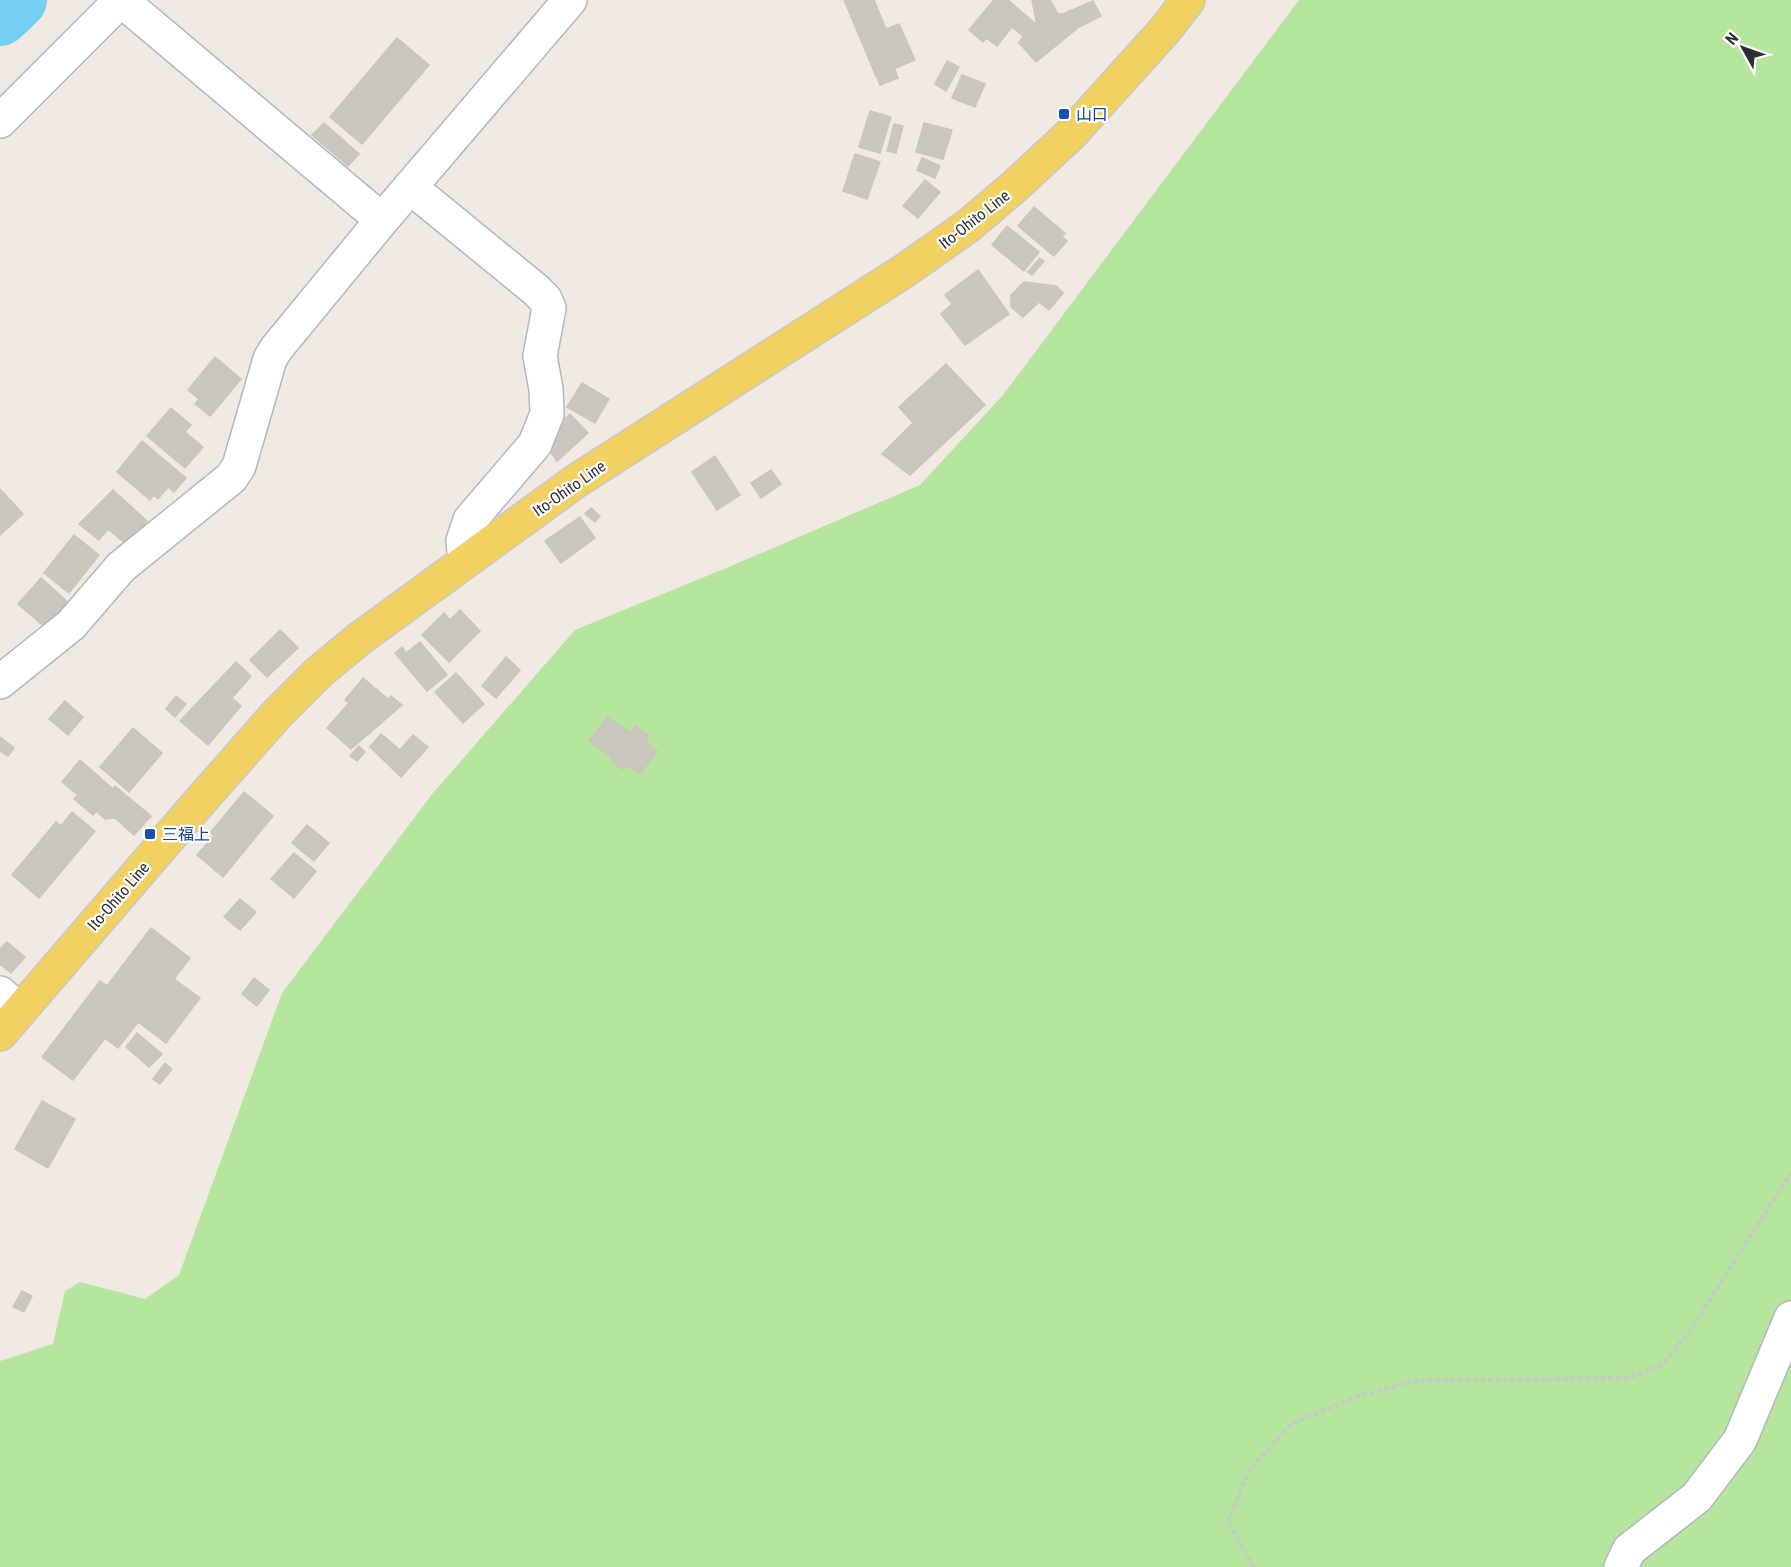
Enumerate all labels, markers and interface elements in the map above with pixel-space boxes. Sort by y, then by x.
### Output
north arrow [1713,18,1773,78]
text: N [1721,29,1742,49]
place label: 山口 [1076,105,1108,124]
marker: 山口 [1057,107,1071,121]
street label: Ito-Ohito Line [935,186,1013,253]
street label: Ito-Ohito Line [529,456,609,520]
place label: 三福上 [162,825,210,844]
marker: 三福上 [143,827,157,841]
street label: Ito-Ohito Line [84,858,153,934]

